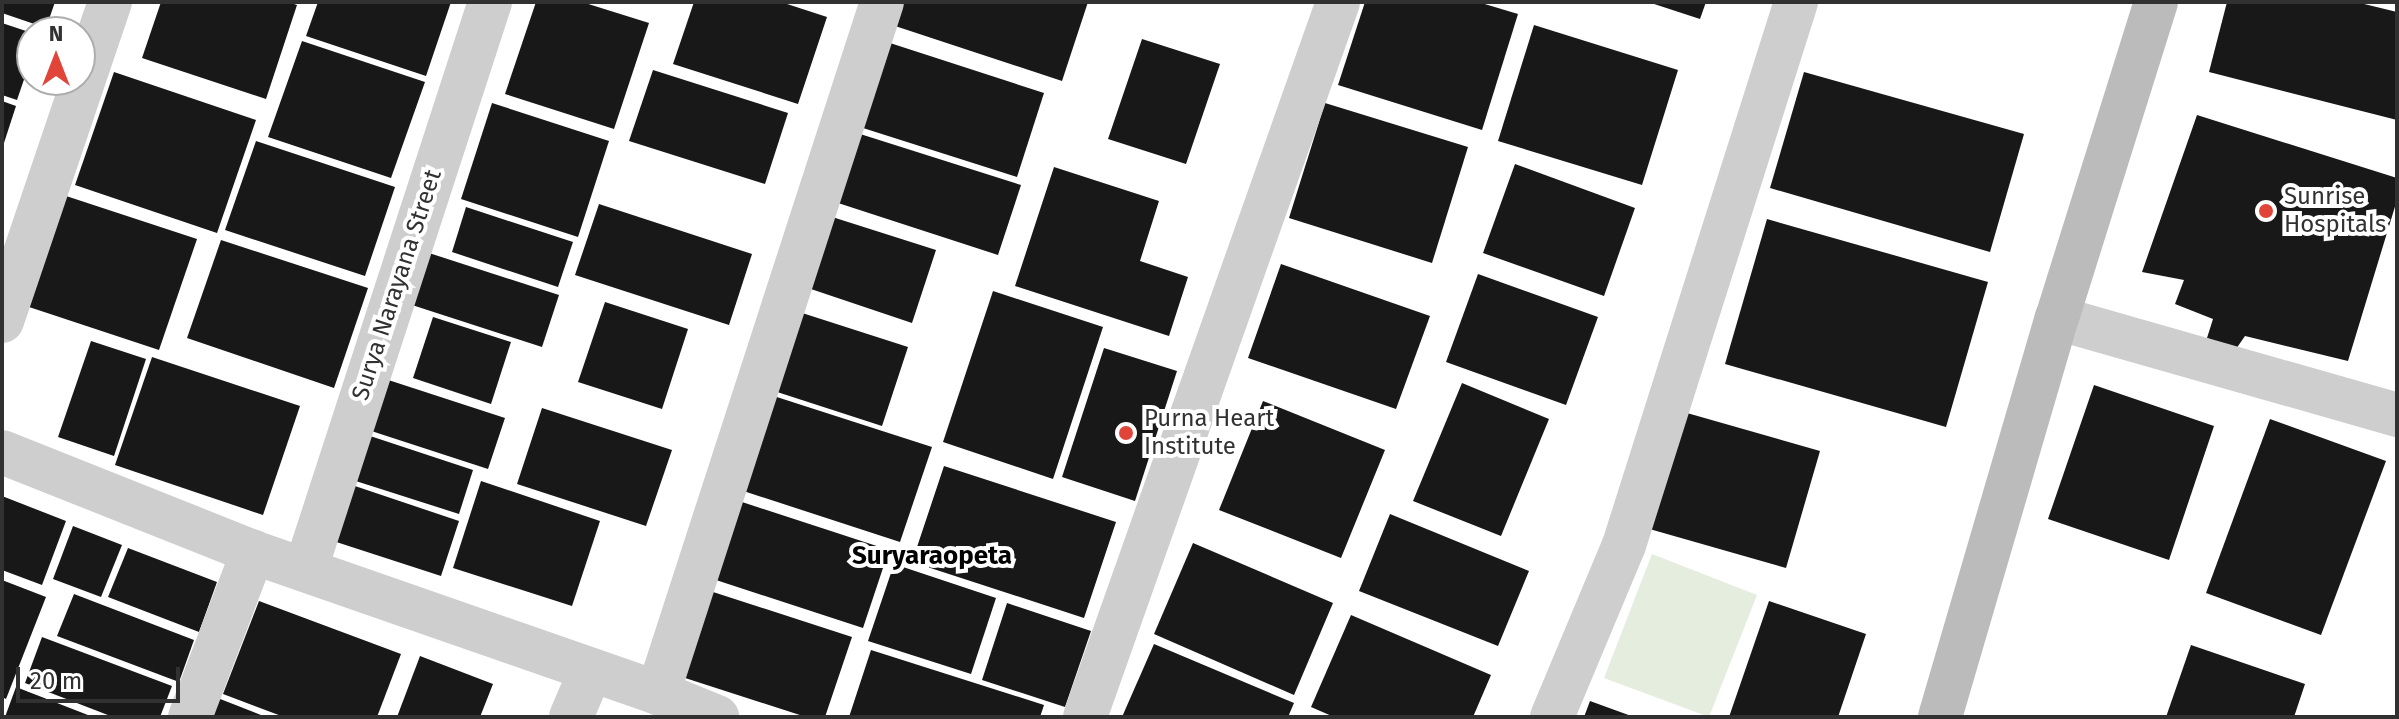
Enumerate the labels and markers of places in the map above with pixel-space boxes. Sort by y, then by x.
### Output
place label: Sunrise Hospitals [2284,183,2386,239]
marker: Sunrise Hospitals [2255,200,2277,222]
place label: Purna Heart Institute [1144,405,1274,461]
marker: Purna Heart Institute [1115,422,1137,444]

